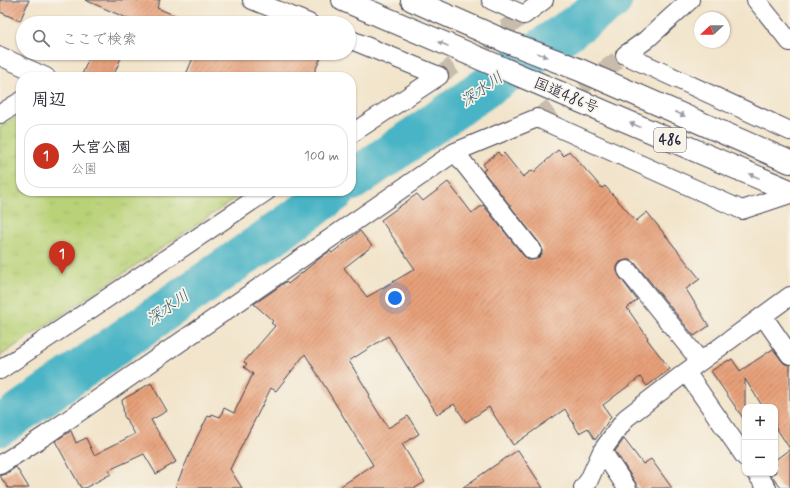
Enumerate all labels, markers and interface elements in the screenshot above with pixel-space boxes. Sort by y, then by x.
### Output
north arrow [694,12,730,48]
search box [16,16,356,60]
icon: search [30,27,52,49]
text: ここで検索 [62,30,137,50]
one-way arrow [437,40,449,46]
one-way arrow [536,52,548,58]
water label: 深水川 [456,68,508,112]
street label: 国道486号 [530,73,602,119]
text: 周辺 [32,89,66,111]
one-way arrow [674,111,686,117]
one-way arrow [629,122,640,128]
road number: 486 [654,128,686,152]
text: 大宮公園 [71,138,131,158]
text: 1 [43,148,49,165]
text: 100 m [304,148,339,165]
text: 公園 [71,161,97,178]
one-way arrow [749,173,760,179]
pin: 1 [49,241,75,274]
water label: 深水川 [142,286,194,330]
your location [385,288,405,308]
map controls [742,404,778,476]
button: + [742,404,778,440]
button: − [742,440,778,476]

